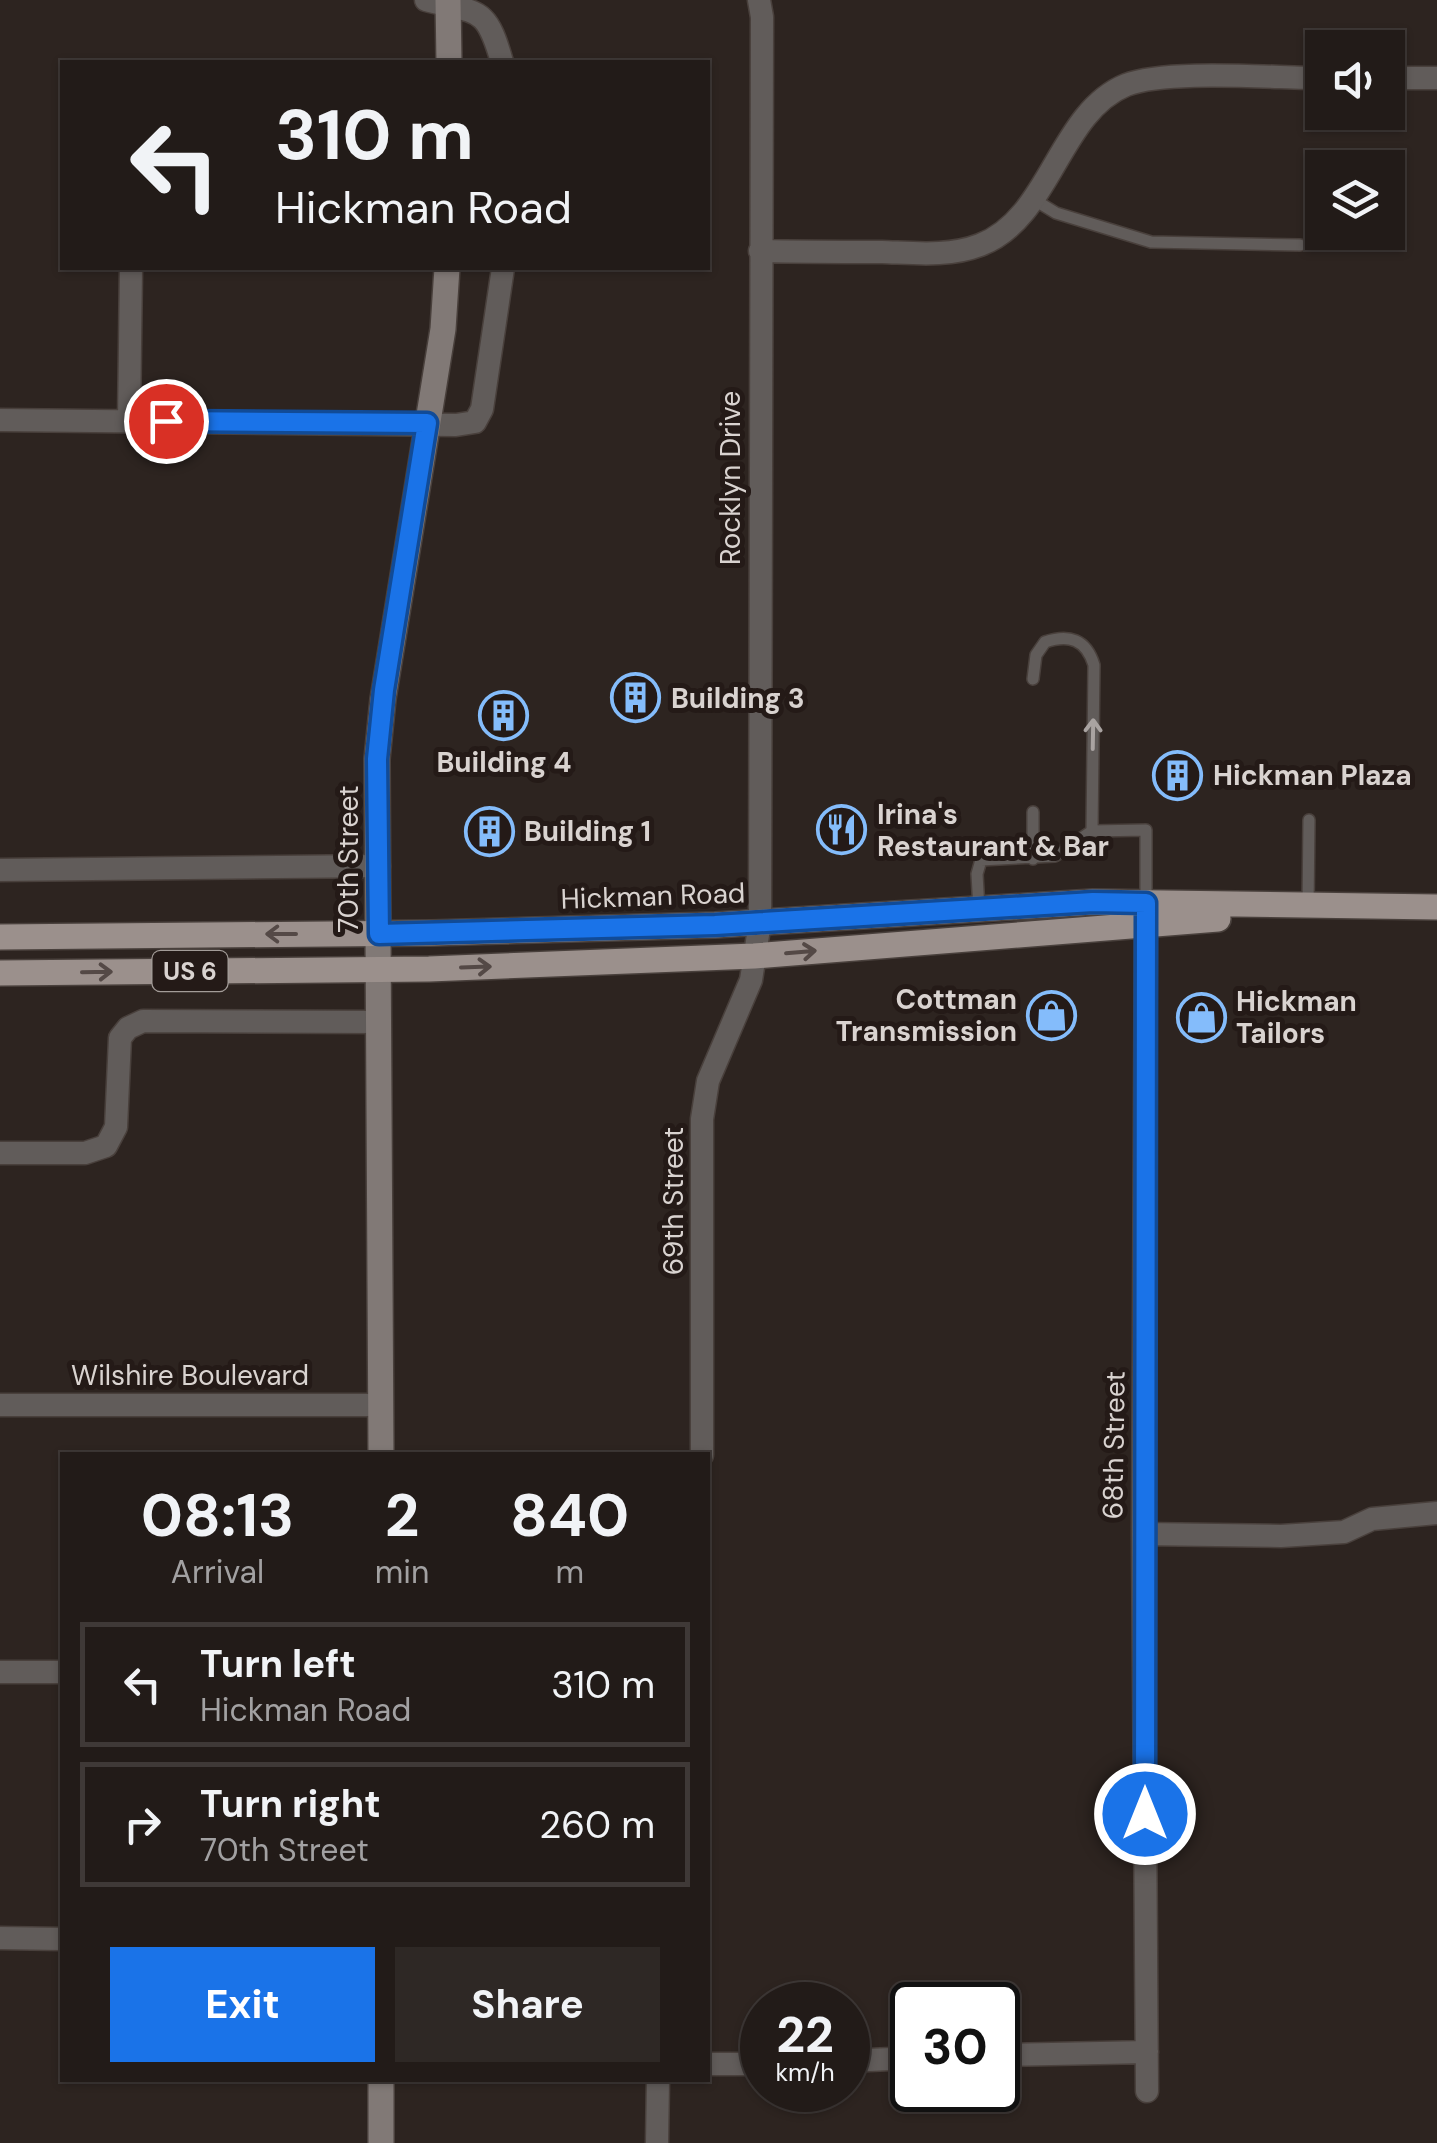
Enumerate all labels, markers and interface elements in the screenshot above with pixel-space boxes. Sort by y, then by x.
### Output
map controls [1305,30,1405,250]
button: sound [1305,30,1405,130]
text: 310 m [275,90,474,181]
icon: left [110,100,240,230]
button: layers [1305,150,1405,250]
text: Hickman Road [275,178,572,237]
pin [124,379,209,464]
street label: Rocklyn Drive [712,391,749,565]
icon: arrive [139,394,194,449]
building icon: Building 3 [610,672,662,724]
place label: Building 3 [671,680,805,717]
building icon: Building 4 [478,689,530,741]
one-way arrow [1084,718,1103,750]
place label: Building 4 [436,744,572,781]
building icon: Hickman Plaza [1152,749,1204,801]
place label: Hickman Plaza [1213,757,1412,794]
street label: 70th Street [330,785,367,933]
place label: Irina's Restaurant & Bar [877,796,1109,865]
restaurant icon: Irina's Restaurant & Bar [816,804,868,856]
building icon: Building 1 [463,805,515,857]
place label: Building 1 [524,813,651,850]
street label: Hickman Road [560,874,746,918]
one-way arrow [266,925,298,944]
one-way arrow [785,942,817,961]
road number: US 6 [152,951,228,991]
one-way arrow [460,957,492,976]
one-way arrow [80,962,113,982]
place label: Cottman Transmission [836,981,1017,1050]
place label: Hickman Tailors [1236,983,1357,1052]
shop icon: Cottman Transmission [1026,989,1078,1041]
shop icon: Hickman Tailors [1175,991,1227,1043]
street label: 69th Street [655,1127,692,1275]
street label: Wilshire Boulevard [71,1357,309,1394]
street label: 68th Street [1094,1370,1134,1520]
text: 08:13 [141,1476,294,1555]
text: 2 [385,1476,419,1555]
text: 840 [510,1476,629,1555]
text: Arrival [171,1551,264,1593]
text: min [375,1551,429,1593]
text: m [555,1551,584,1593]
text: Turn left [200,1639,356,1689]
icon: left [115,1657,170,1712]
text: 310 m [551,1660,655,1710]
text: Hickman Road [200,1689,411,1731]
position arrow [1093,1762,1197,1866]
text: Turn right [200,1779,381,1829]
icon: right [115,1797,170,1852]
text: 260 m [539,1800,655,1850]
text: 70th Street [200,1829,369,1871]
button: Exit [110,1947,375,2062]
button: Share [395,1947,660,2062]
speed limit sign: 30 [890,1982,1020,2112]
text: 22 [776,2002,834,2068]
text: km/h [775,2056,835,2089]

